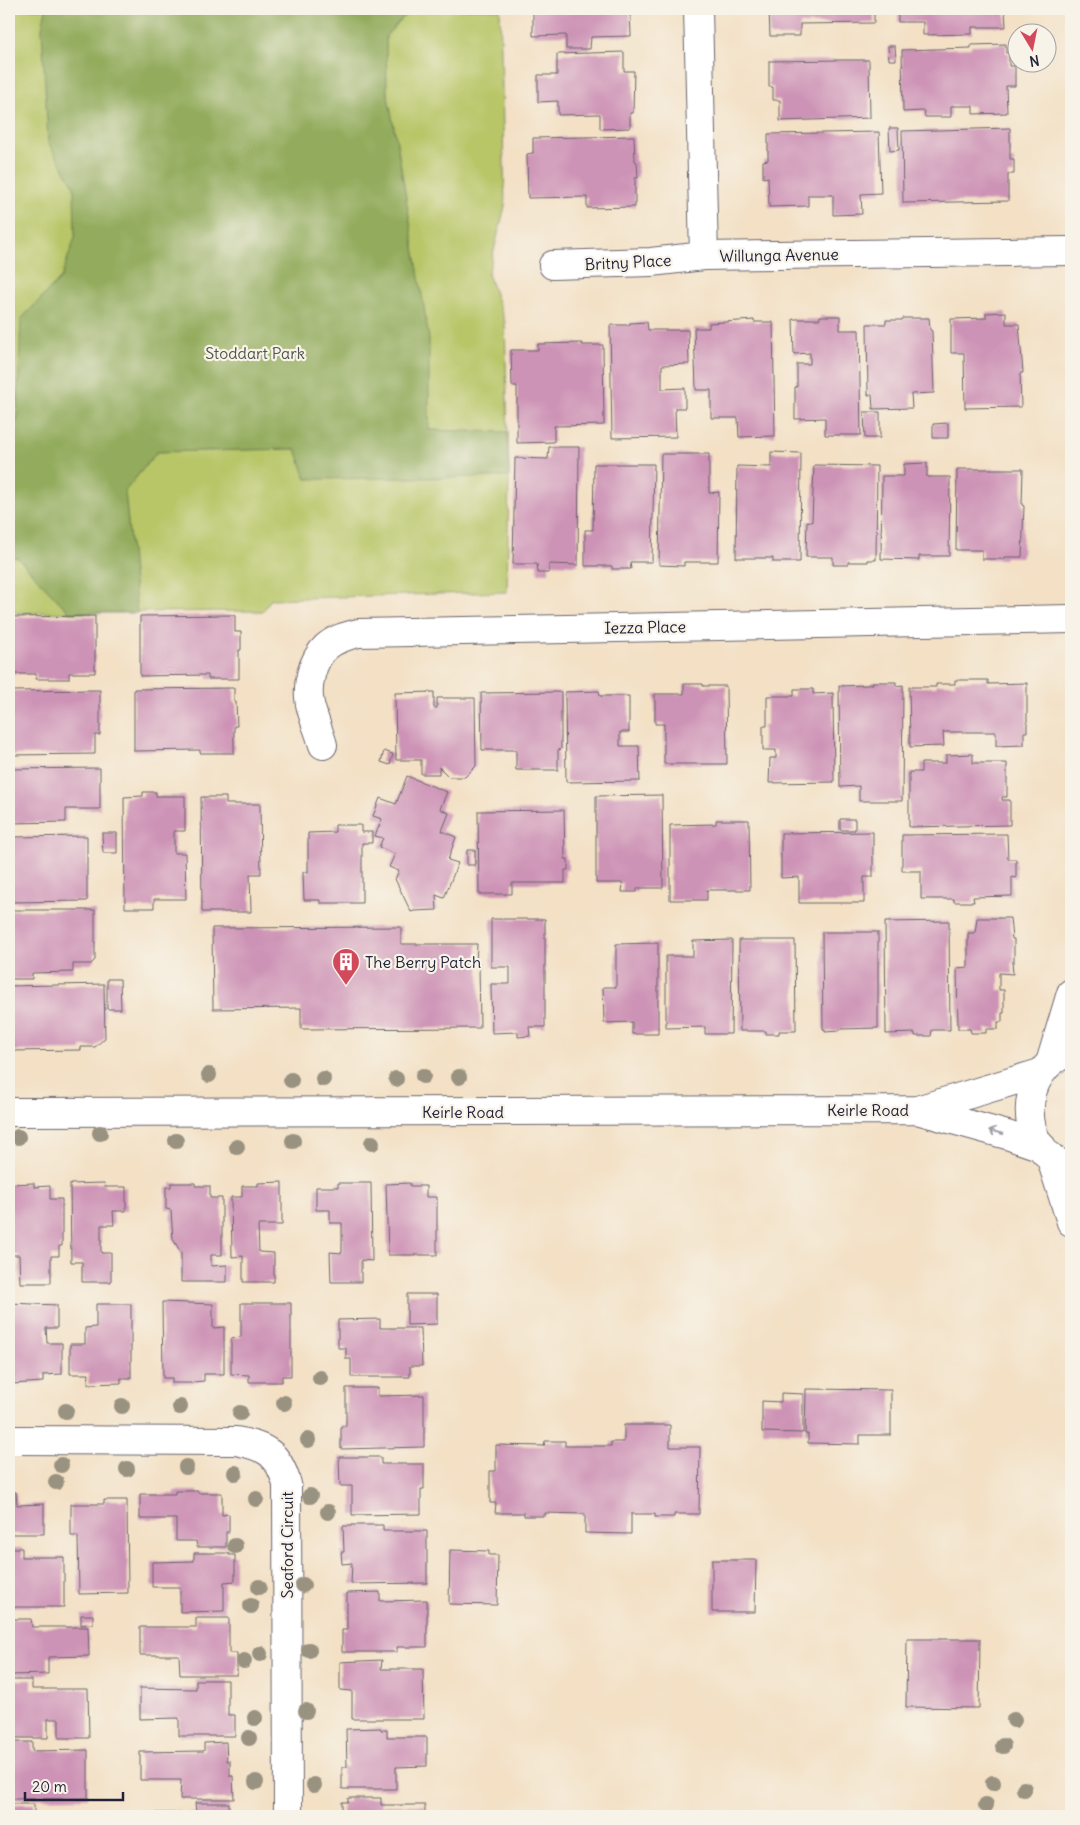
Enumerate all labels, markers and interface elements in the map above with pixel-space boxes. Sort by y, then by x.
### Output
north arrow [1008,22,1058,72]
text: N [1028,51,1041,71]
street label: Willunga Avenue [719,244,839,266]
street label: Britny Place [584,250,672,274]
park label: Stoddart Park [205,343,305,363]
street label: Iezza Place [604,616,686,638]
building icon: The Berry Patch [331,947,361,986]
place label: The Berry Patch [365,952,481,972]
street label: Keirle Road [827,1100,909,1120]
street label: Keirle Road [422,1102,504,1122]
one-way arrow [988,1126,1004,1136]
street label: Seaford Circuit [277,1491,297,1599]
scale bar [25,1770,122,1802]
text: 20 m [32,1777,67,1796]

